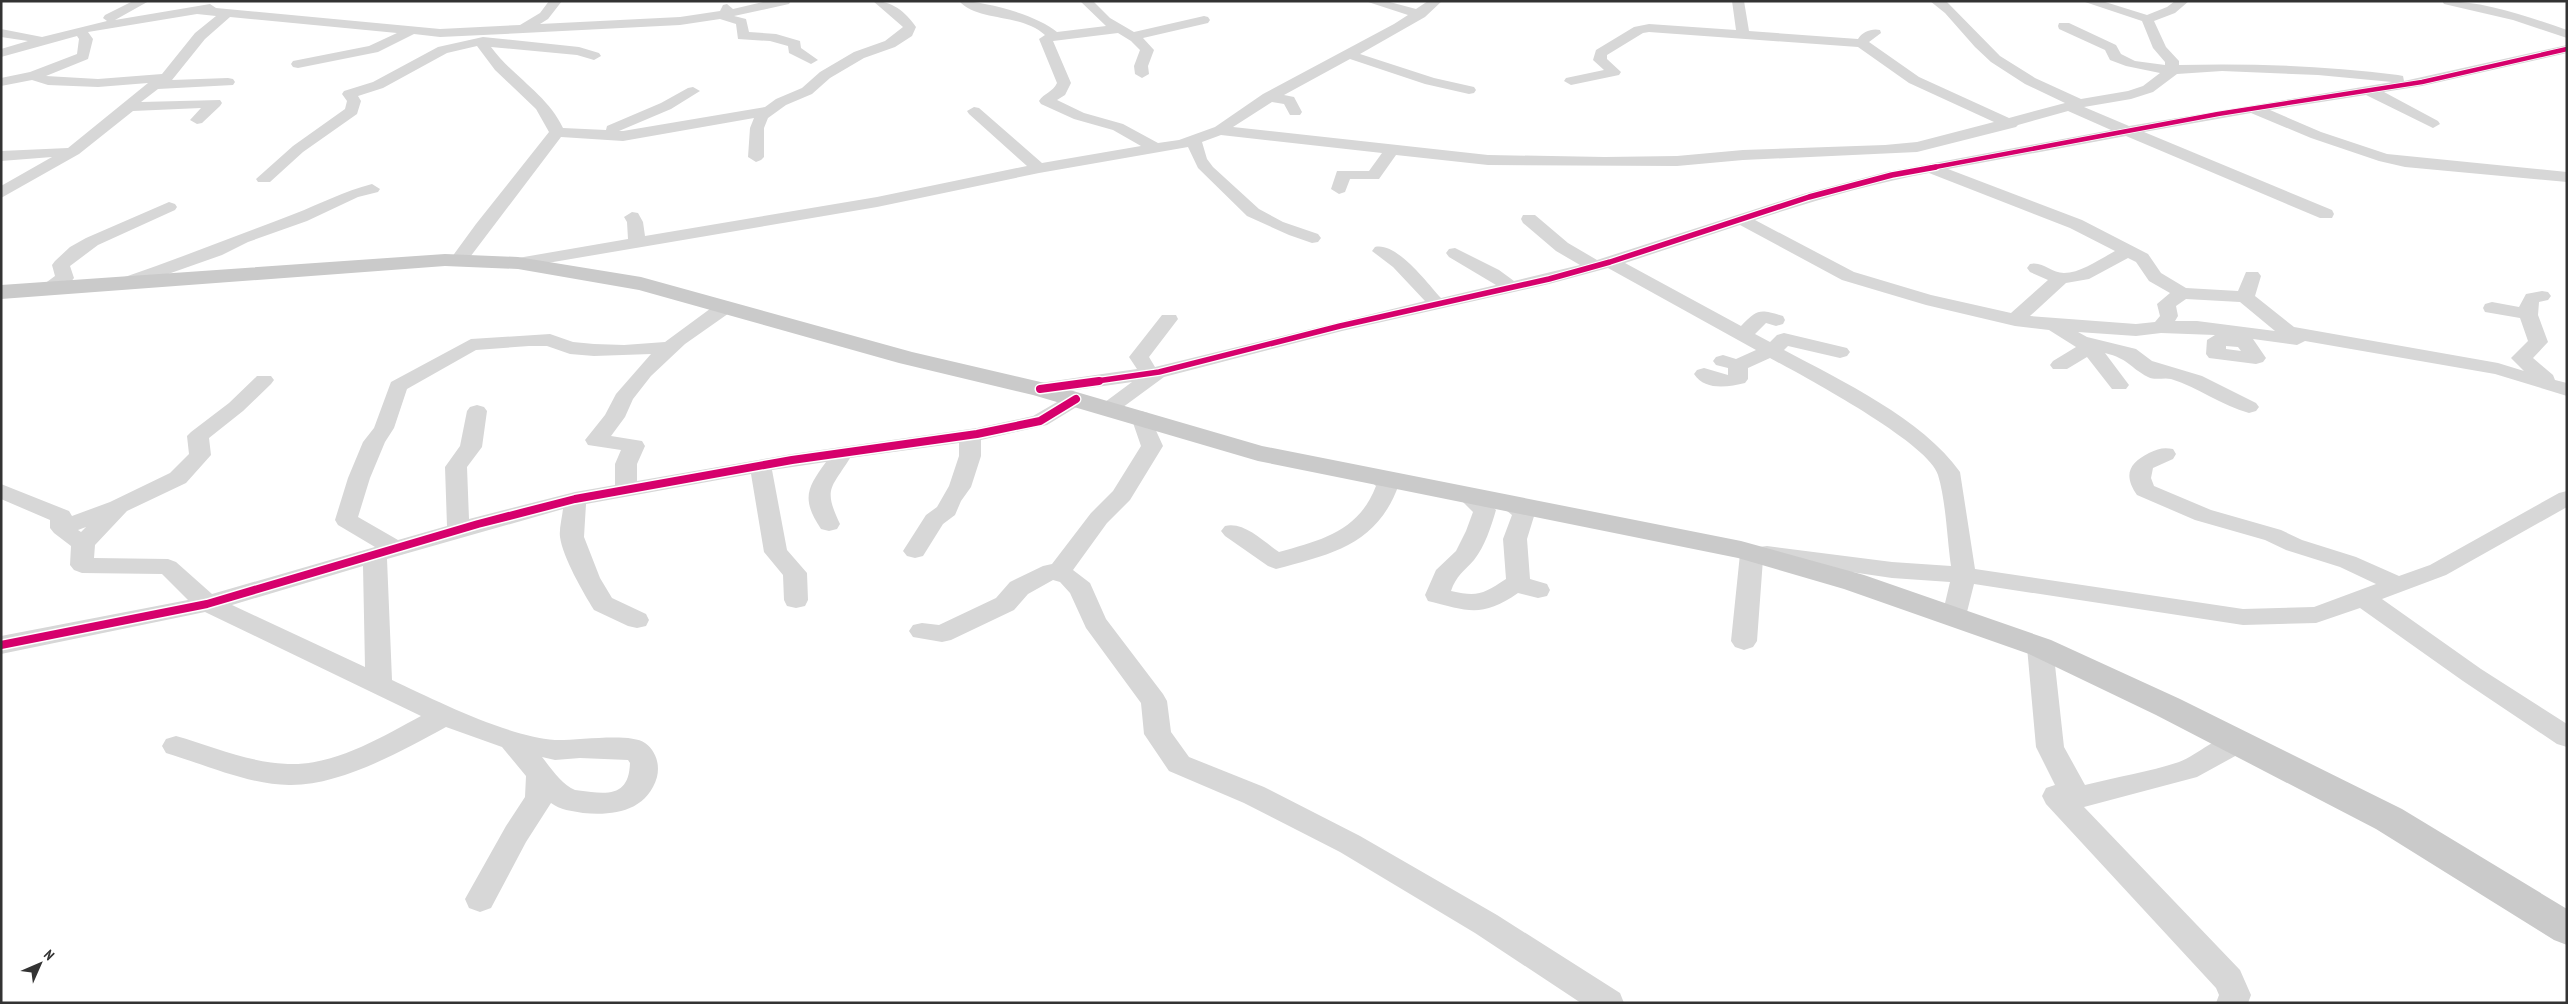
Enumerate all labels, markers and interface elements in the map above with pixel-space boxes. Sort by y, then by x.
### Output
north arrow [15,939,65,989]
text: N [40,946,58,964]

